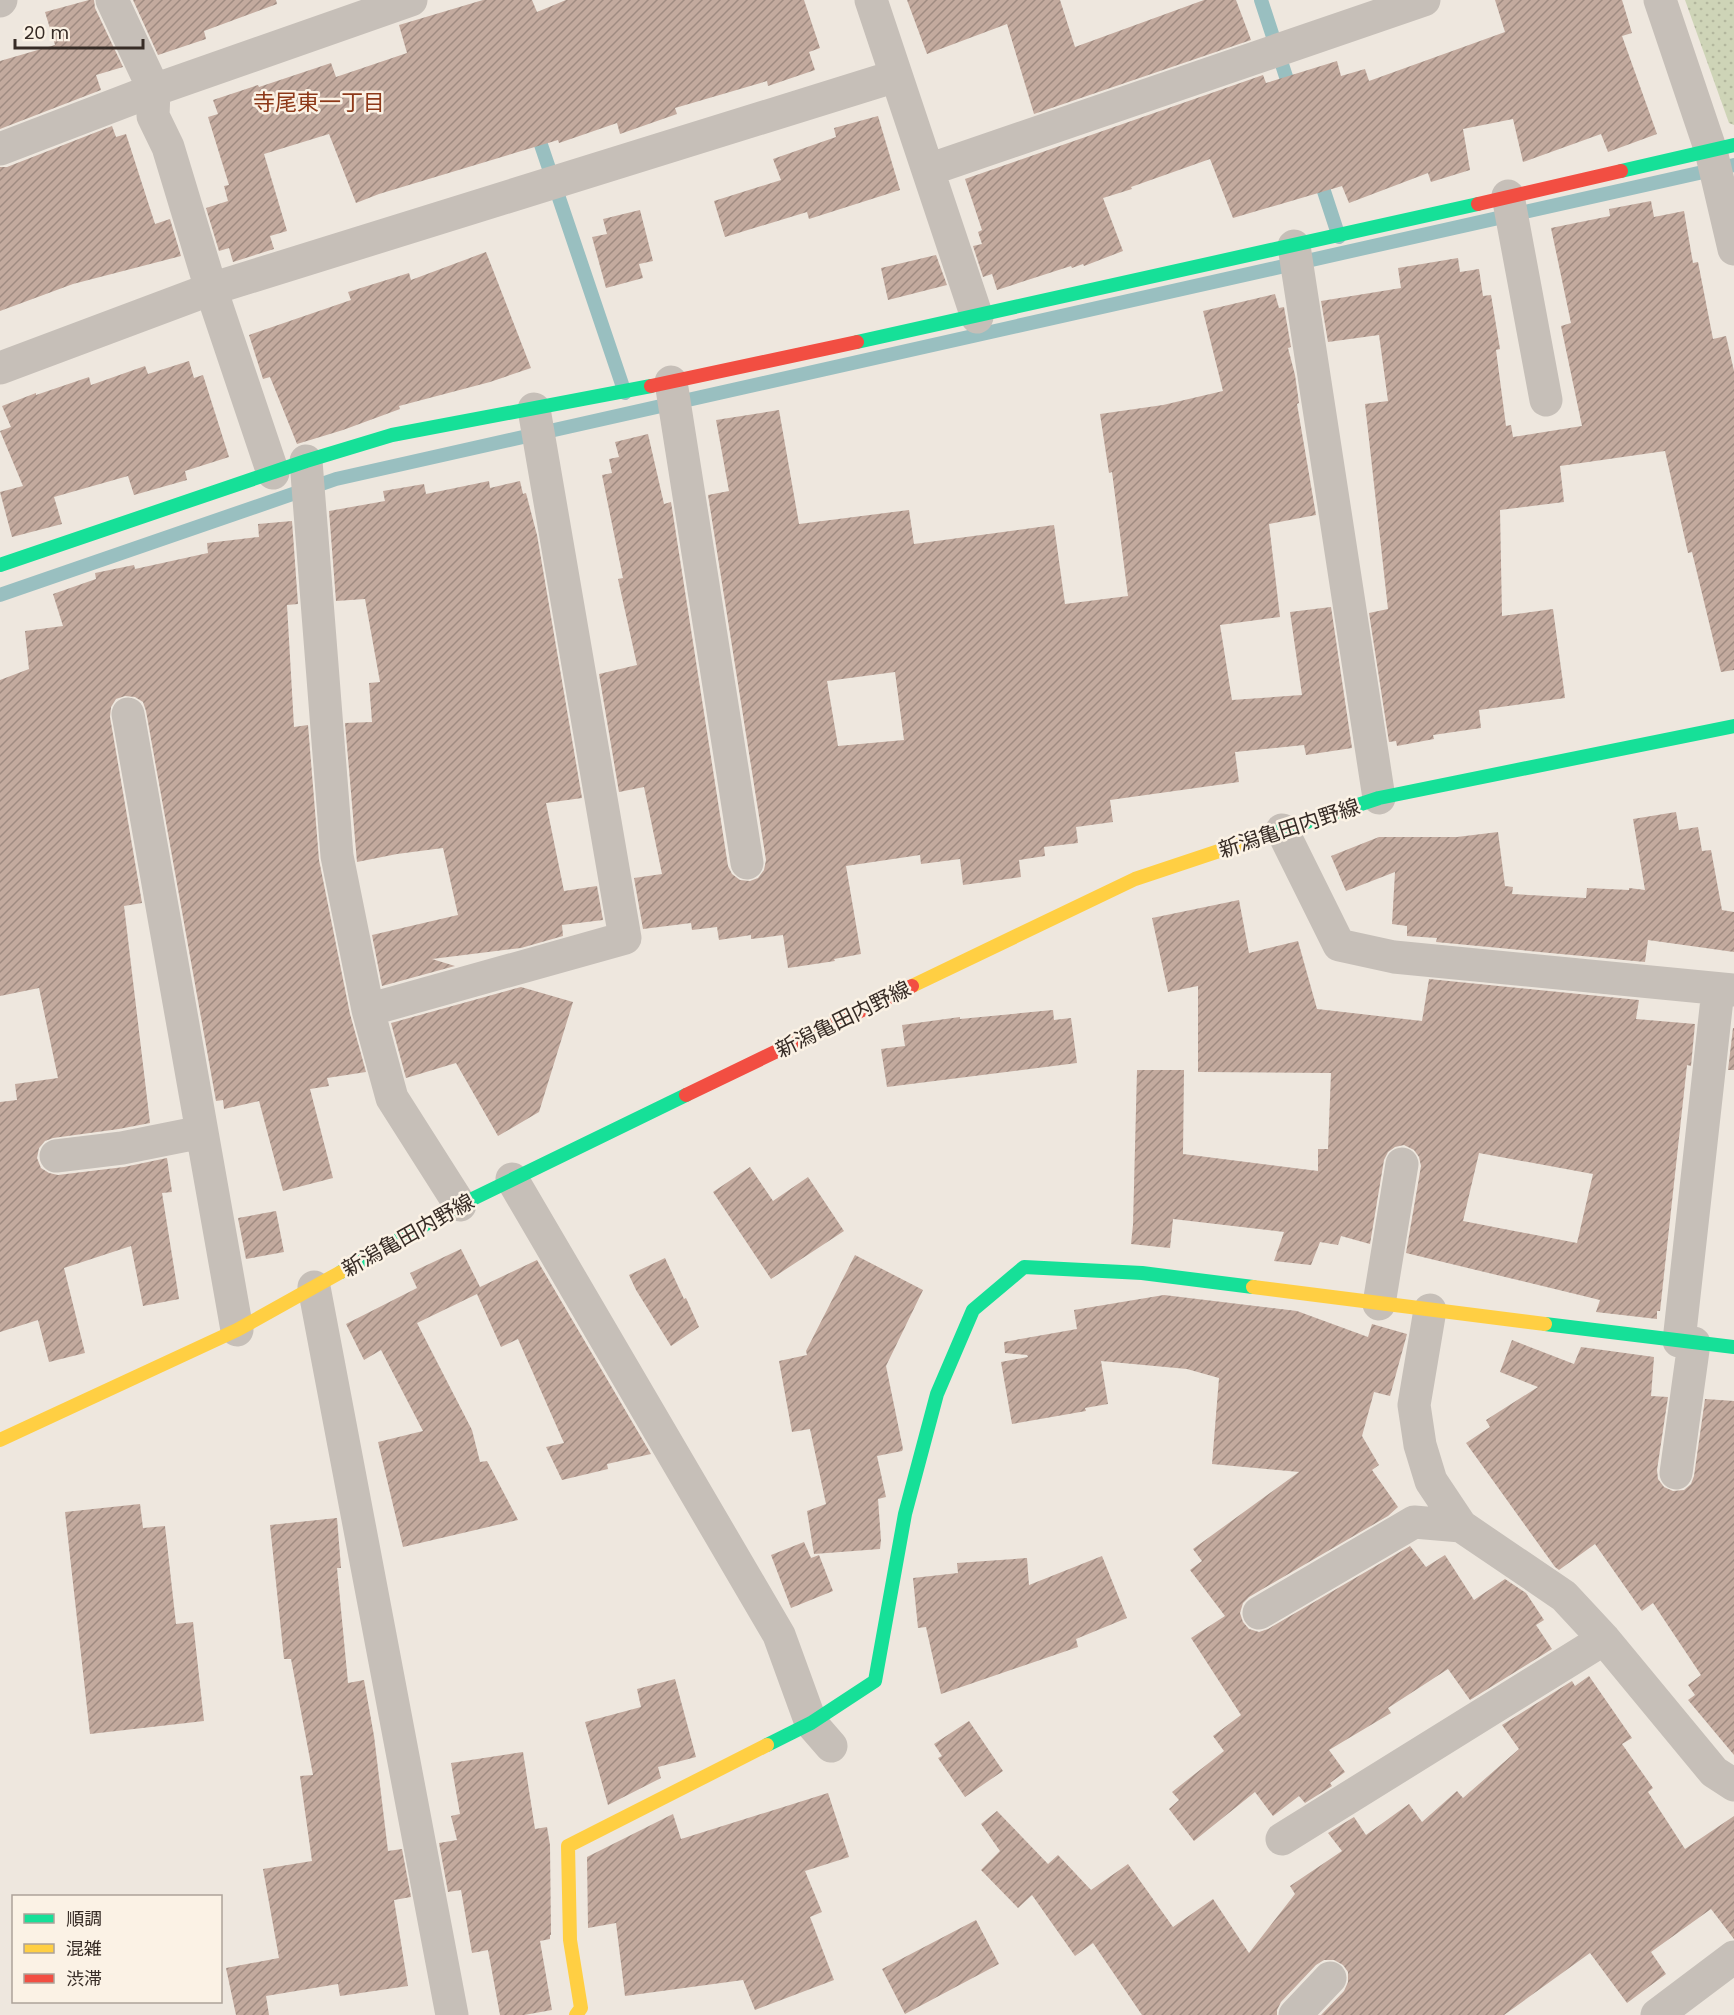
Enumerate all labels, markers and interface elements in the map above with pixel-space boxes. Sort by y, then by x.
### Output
scale bar [15,12,142,50]
text: 20 m [24,20,69,45]
district label: 寺尾東一丁目 [253,87,385,118]
street label: 新潟亀田内野線 [1215,791,1363,865]
street label: 新潟亀田内野線 [771,974,915,1064]
street label: 新潟亀田内野線 [337,1187,479,1283]
legend [12,1895,222,2003]
text: 順調 [66,1906,102,1931]
text: 混雑 [66,1936,102,1961]
text: 渋滞 [66,1966,102,1991]

